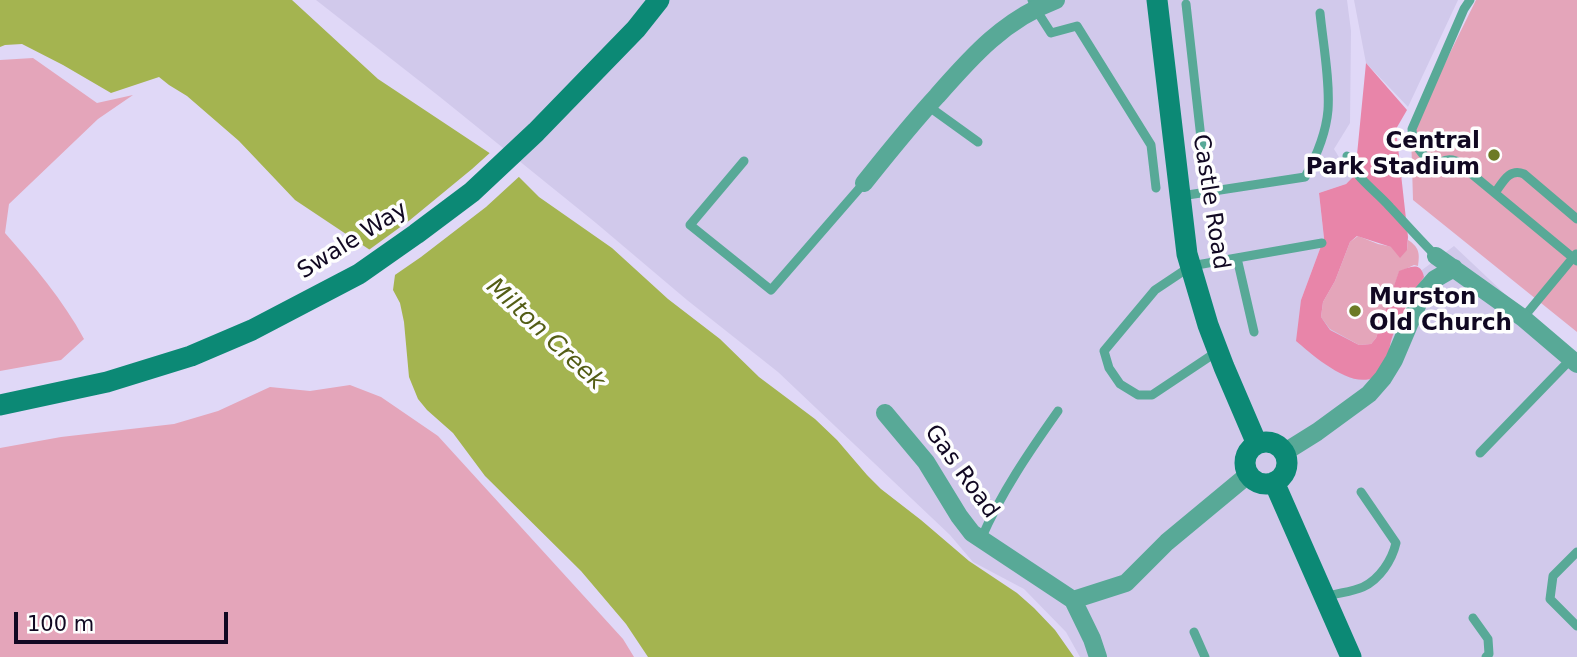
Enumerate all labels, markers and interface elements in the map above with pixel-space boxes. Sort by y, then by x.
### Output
place label: Central Park Stadium [1306,128,1480,182]
street label: Castle Road [1186,132,1234,272]
marker: Central Park Stadium [1486,147,1502,163]
street label: Swale Way [293,196,413,286]
water label: Milton Creek [480,273,610,397]
place label: Murston Old Church [1369,284,1512,338]
marker: Murston Old Church [1347,303,1363,319]
street label: Gas Road [918,420,1004,524]
scale bar [18,598,231,642]
text: 100 m [27,612,94,636]

